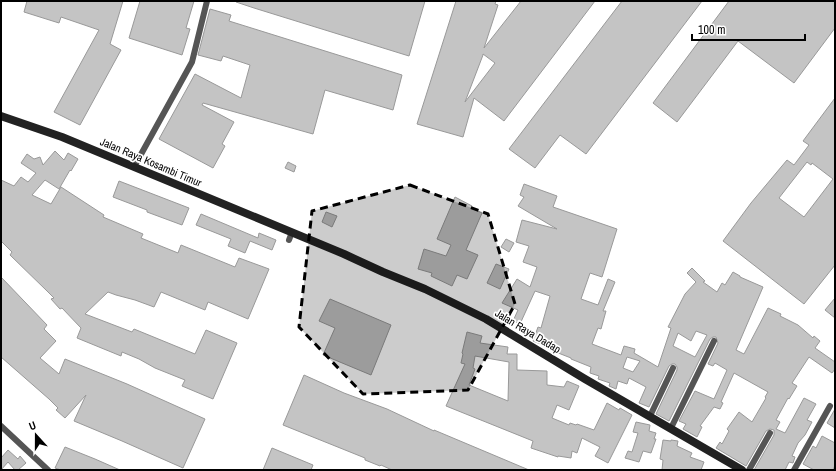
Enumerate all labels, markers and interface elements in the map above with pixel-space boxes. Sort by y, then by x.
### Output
scale bar [692,16,805,42]
text: 100 m [698,22,725,38]
street label: Jalan Raya Kosambi Timur [98,134,204,190]
street label: Jalan Raya Dadap [493,306,563,356]
north arrow [16,415,56,455]
text: U [27,418,38,433]

